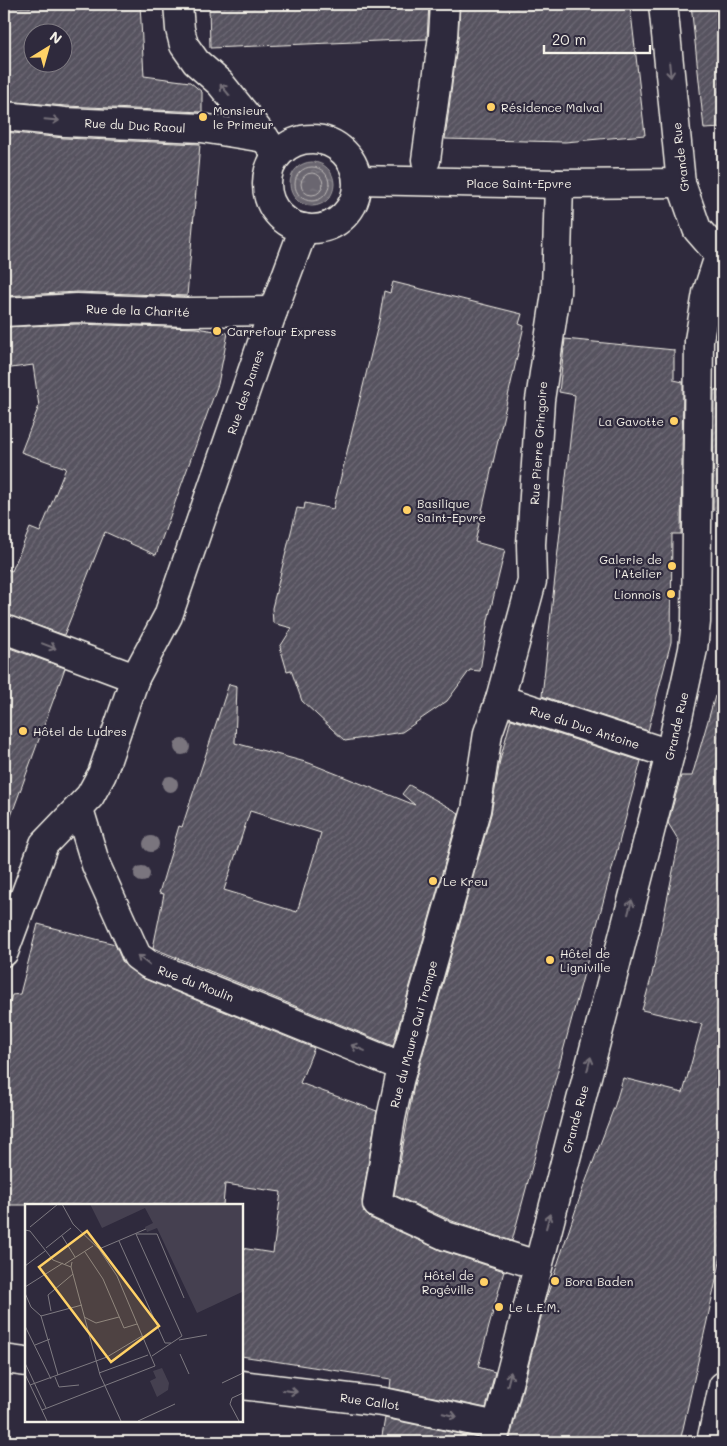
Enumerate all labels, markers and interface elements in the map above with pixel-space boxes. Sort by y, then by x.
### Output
north arrow [22,22,72,72]
scale bar [544,22,651,54]
text: N [46,26,66,48]
text: 20 m [552,29,586,49]
one-way arrow [665,61,675,77]
one-way arrow [220,84,231,97]
place label: Résidence Malval [501,99,603,115]
marker: Résidence Malval [485,101,497,113]
place label: Monsieur le Primeur [213,102,274,132]
marker: Monsieur le Primeur [197,111,209,123]
street label: Rue du Duc Raoul [84,114,186,136]
one-way arrow [44,116,60,125]
street label: Grande Rue [668,121,692,193]
street label: Place Saint-Epvre [466,175,572,191]
street label: Rue de la Charité [86,300,190,320]
place label: Carrefour Express [227,323,336,339]
marker: Carrefour Express [211,325,223,337]
street label: Rue des Dames [223,347,267,437]
street label: Rue Pierre Gringoire [526,381,550,505]
place label: La Gavotte [599,413,664,429]
marker: La Gavotte [668,415,680,427]
place label: Basilique Saint-Epvre [417,495,486,525]
marker: Basilique Saint-Epvre [401,504,413,516]
place label: Galerie de l'Atelier [599,551,662,581]
marker: Galerie de l'Atelier [666,560,678,572]
place label: Lionnois [614,586,661,602]
marker: Lionnois [665,588,677,600]
one-way arrow [41,642,57,651]
street label: Grande Rue [660,690,692,762]
street label: Rue du Duc Antoine [528,702,642,752]
place label: Hôtel de Ludres [33,723,127,739]
marker: Hôtel de Ludres [17,725,29,737]
place label: Le Kreu [443,873,488,889]
marker: Le Kreu [427,875,439,887]
one-way arrow [626,899,635,915]
place label: Hôtel de Ligniville [560,945,611,975]
marker: Hôtel de Ligniville [544,954,556,966]
one-way arrow [136,955,150,965]
street label: Rue du Maure Qui Trompe [386,958,440,1110]
street label: Rue du Moulin [156,961,236,1005]
one-way arrow [351,1043,366,1053]
one-way arrow [585,1056,595,1072]
street label: Grande Rue [558,1083,592,1155]
inset map [25,1204,242,1421]
one-way arrow [544,1214,554,1230]
place label: Hôtel de Rogéville [422,1267,474,1297]
place label: Bora Baden [565,1273,634,1289]
marker: Bora Baden [549,1275,561,1287]
marker: Hôtel de Rogéville [478,1276,490,1288]
place label: Le L.E.M. [509,1299,560,1315]
marker: Le L.E.M. [493,1301,505,1313]
one-way arrow [504,1371,514,1387]
one-way arrow [281,1386,297,1396]
street label: Rue Callot [339,1389,401,1413]
one-way arrow [442,1411,458,1420]

